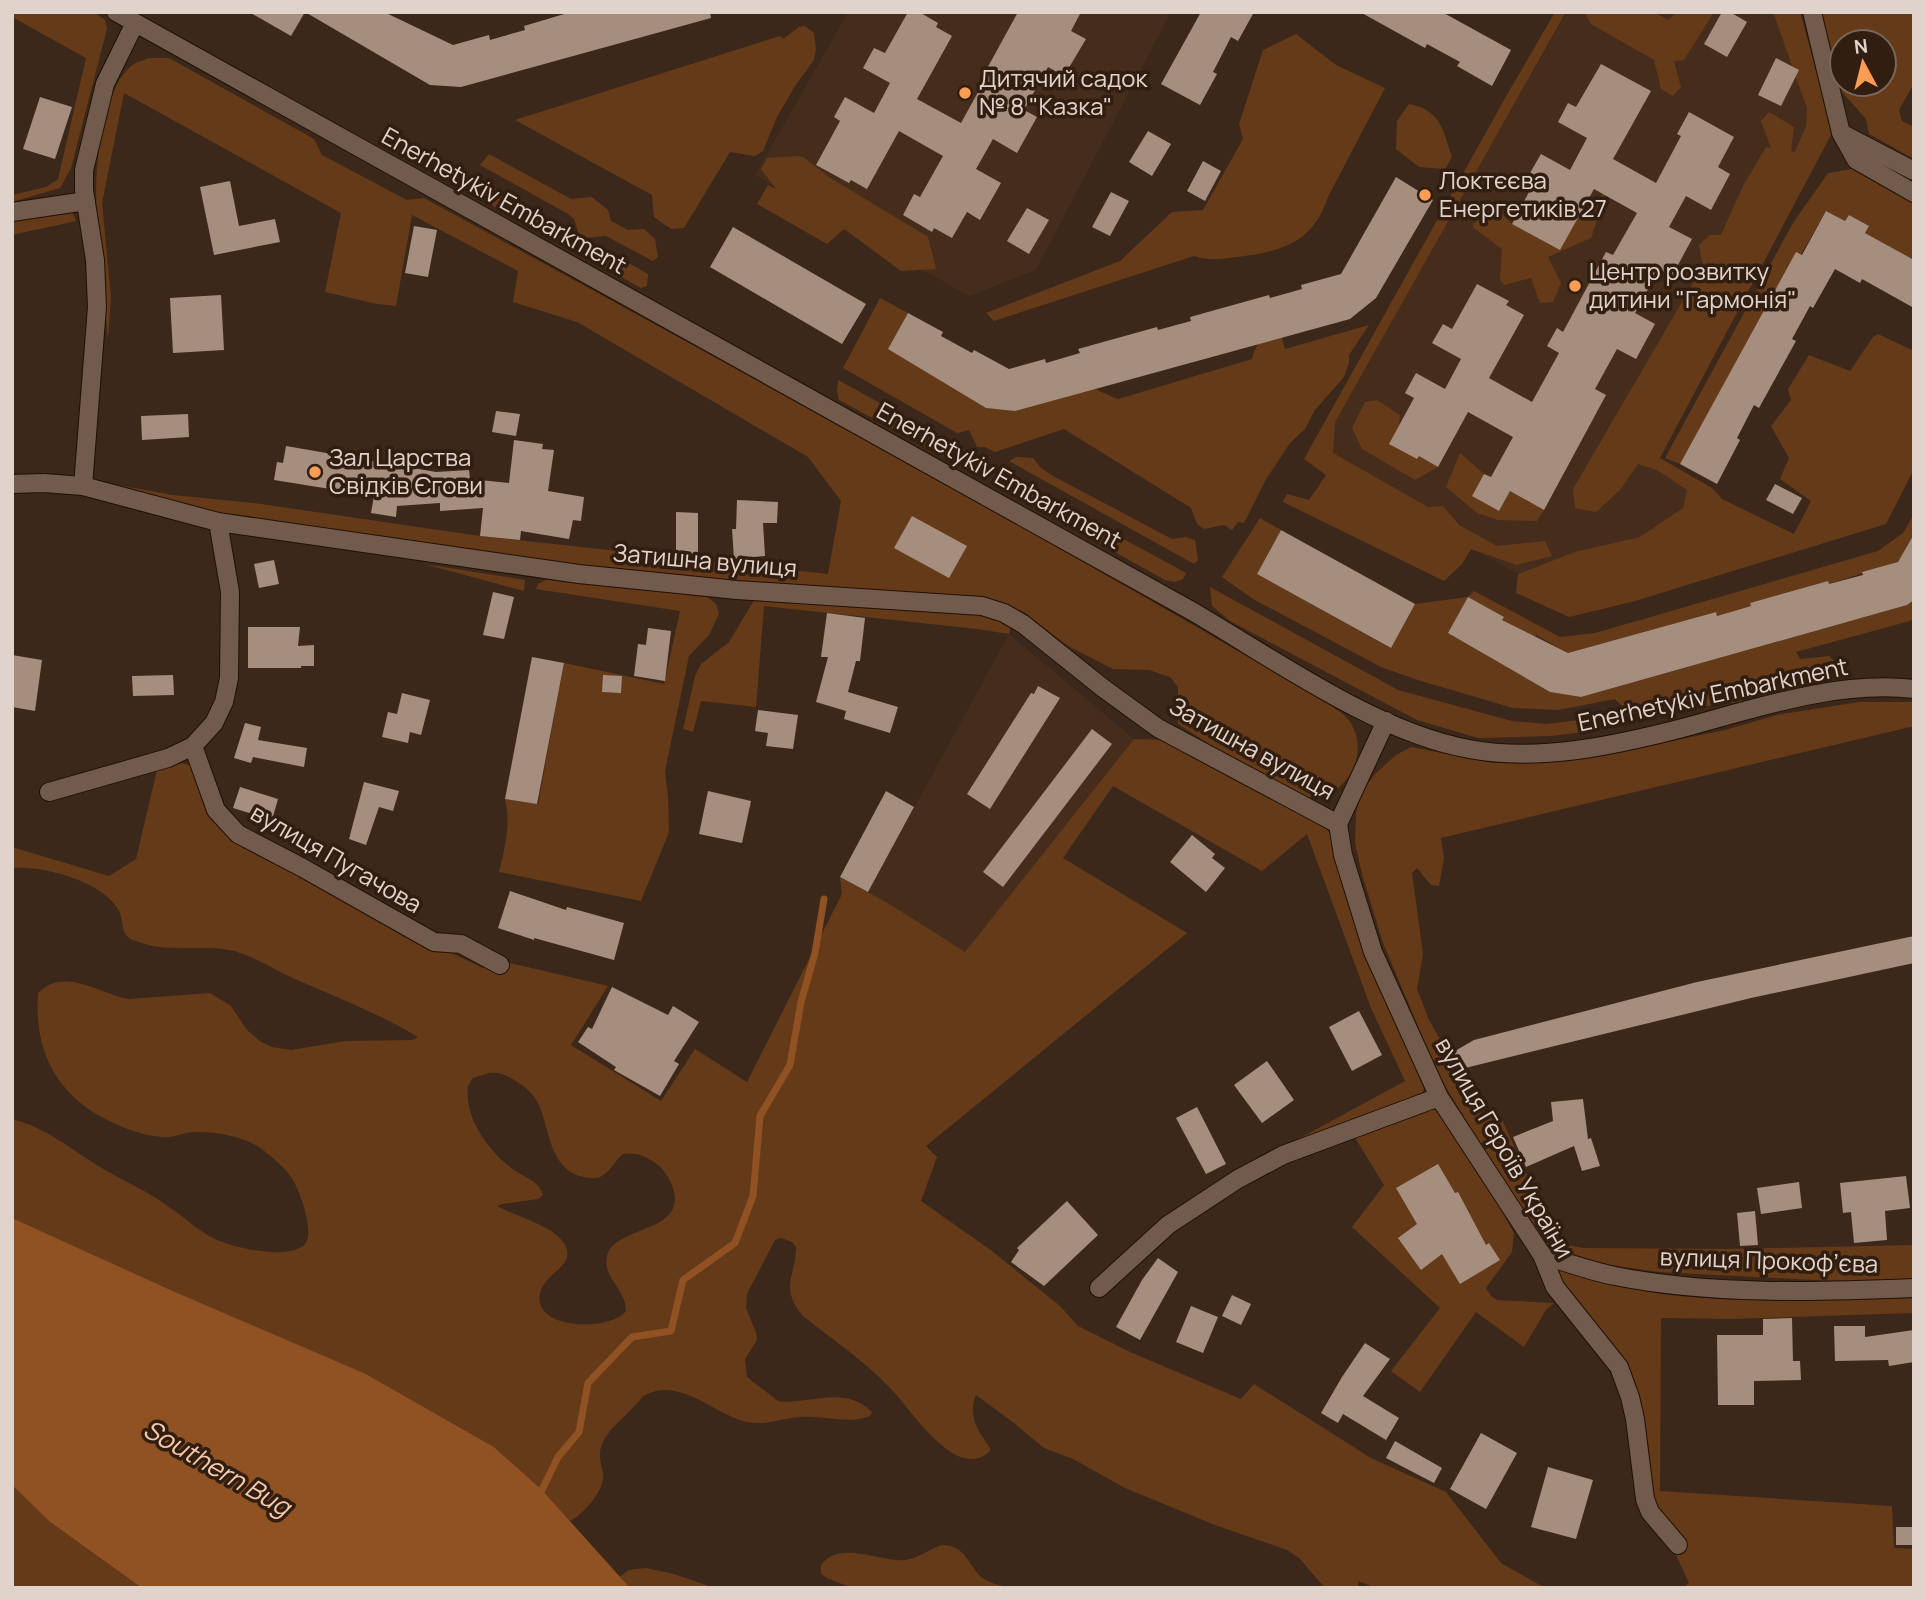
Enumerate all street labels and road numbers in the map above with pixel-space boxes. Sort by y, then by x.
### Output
street label: Enerhetykiv Embarkment [376,119,633,281]
street label: Enerhetykiv Embarkment [871,394,1128,556]
street label: Затишна вулиця [612,535,798,584]
street label: Enerhetykiv Embarkment [1575,649,1851,738]
street label: Затишна вулиця [1164,689,1341,807]
street label: вулиця Пугачова [245,795,428,920]
street label: вулиця Героїв України [1429,1031,1582,1264]
street label: вулиця Прокофʼєва [1659,1239,1879,1280]

